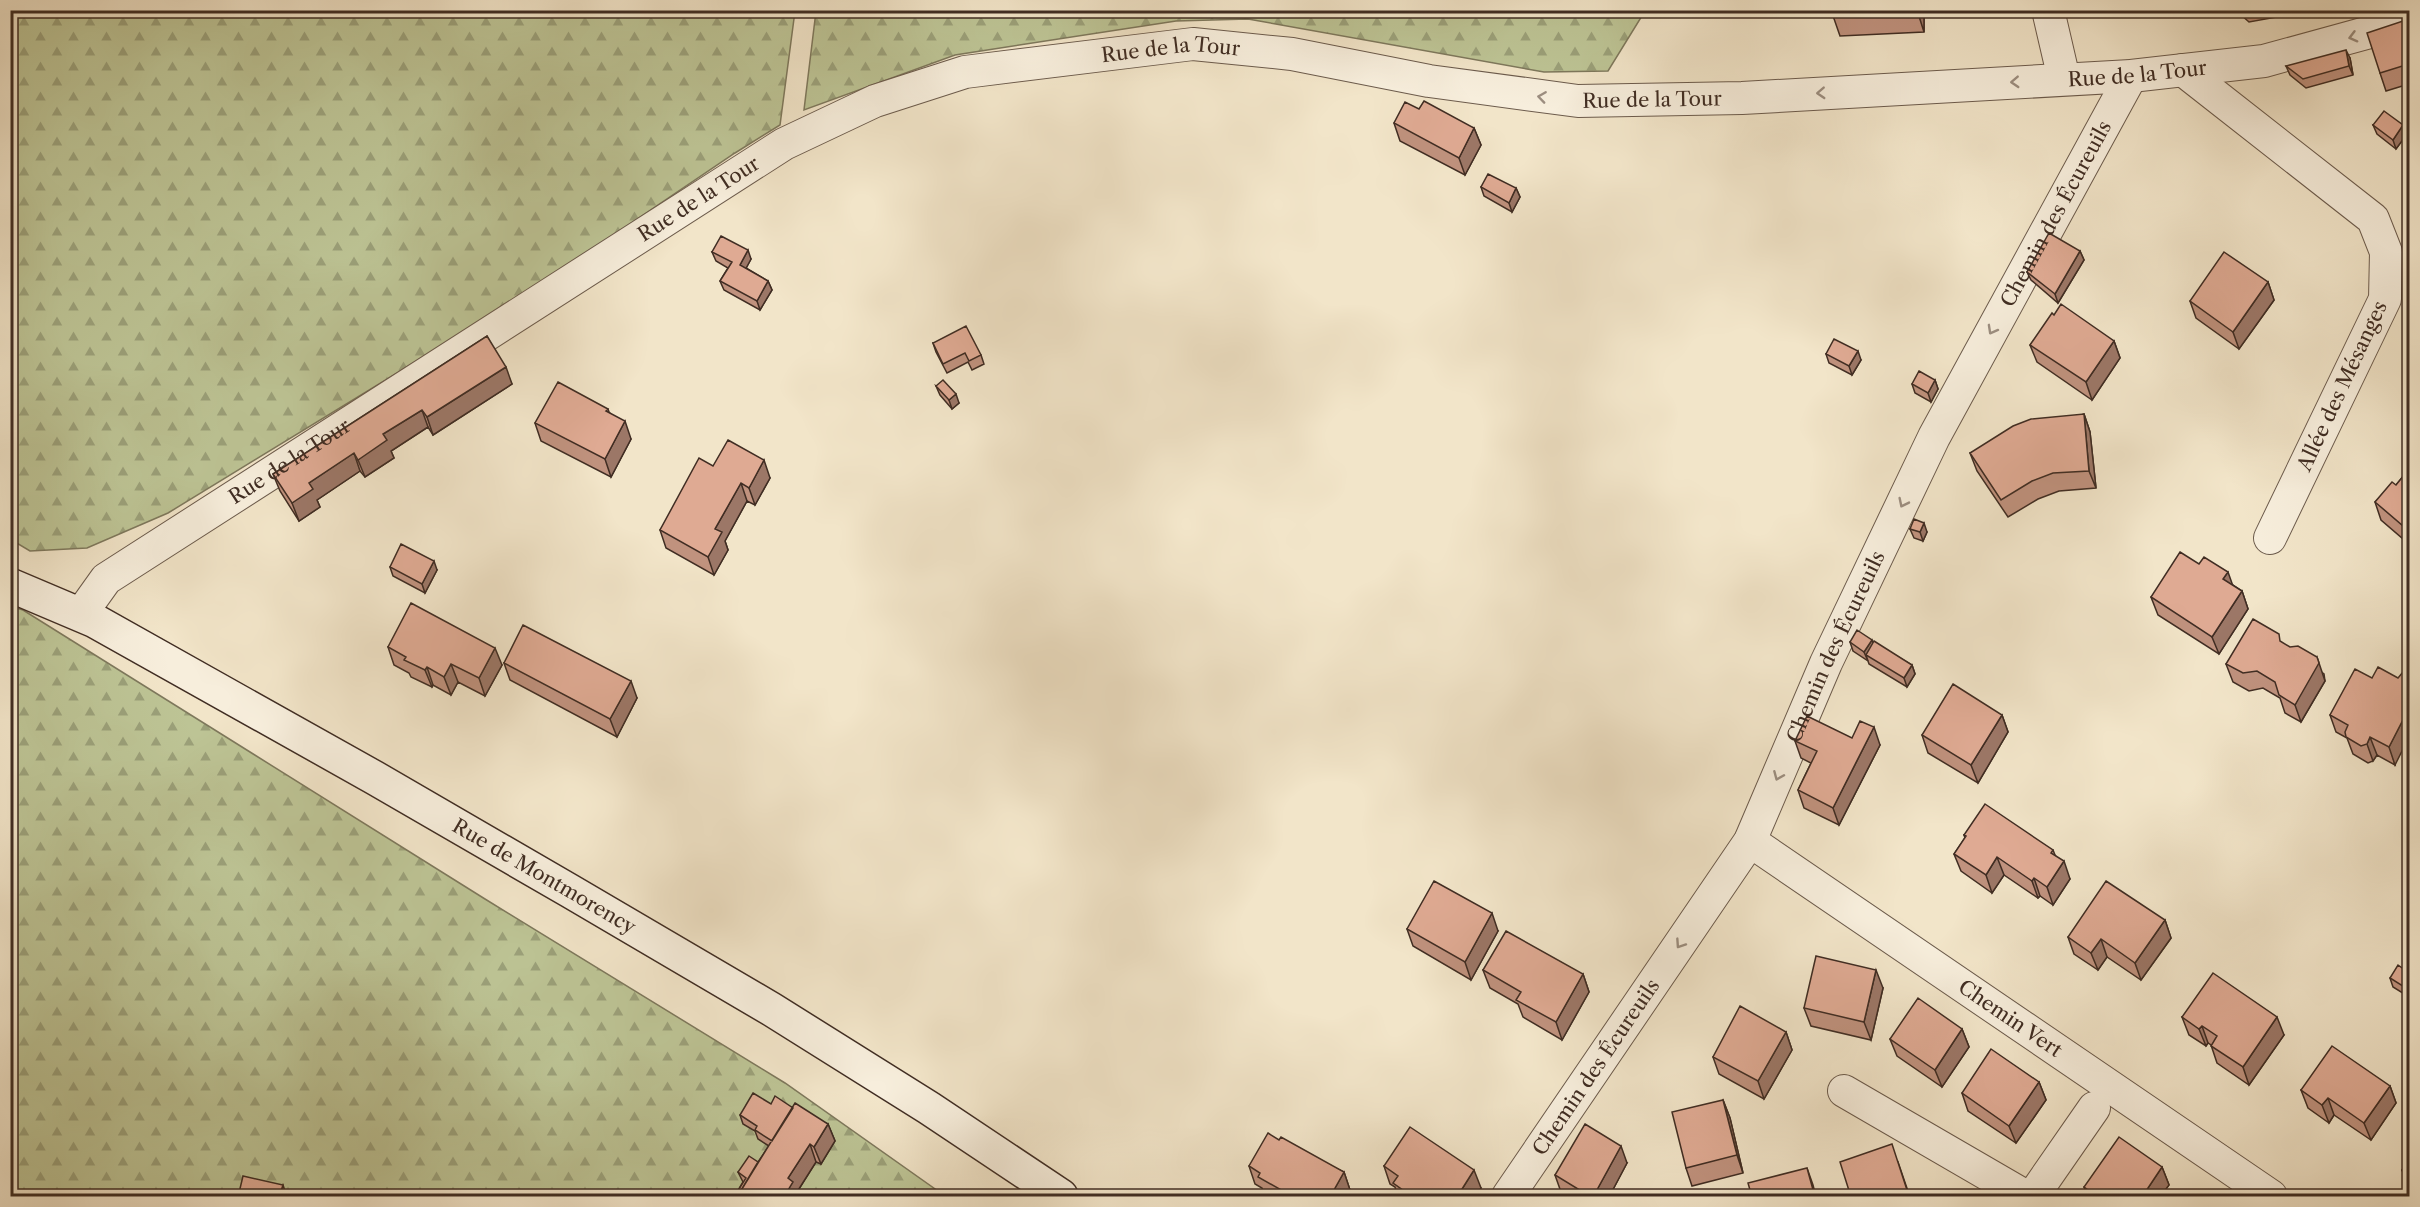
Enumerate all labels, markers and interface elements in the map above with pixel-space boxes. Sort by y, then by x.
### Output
one-way arrow [2348,29,2358,42]
street label: Rue de la Tour [1100,32,1242,67]
street label: Rue de la Tour [2067,55,2209,92]
one-way arrow [2011,75,2020,88]
street label: Rue de la Tour [1582,86,1723,113]
one-way arrow [1816,87,1825,100]
one-way arrow [1538,91,1547,103]
street label: Chemin des Écureuils [1995,117,2116,311]
street label: Rue de la Tour [633,151,764,247]
street label: Allée des Mésanges [2292,297,2392,476]
one-way arrow [1988,324,1999,334]
street label: Rue de la Tour [224,413,355,509]
one-way arrow [1898,497,1910,508]
street label: Chemin des Écureuils [1781,547,1890,746]
one-way arrow [1773,770,1785,781]
street label: Rue de Montmorency [448,814,641,939]
one-way arrow [1677,937,1688,948]
street label: Chemin des Écureuils [1527,974,1664,1160]
street label: Chemin Vert [1954,975,2067,1062]

